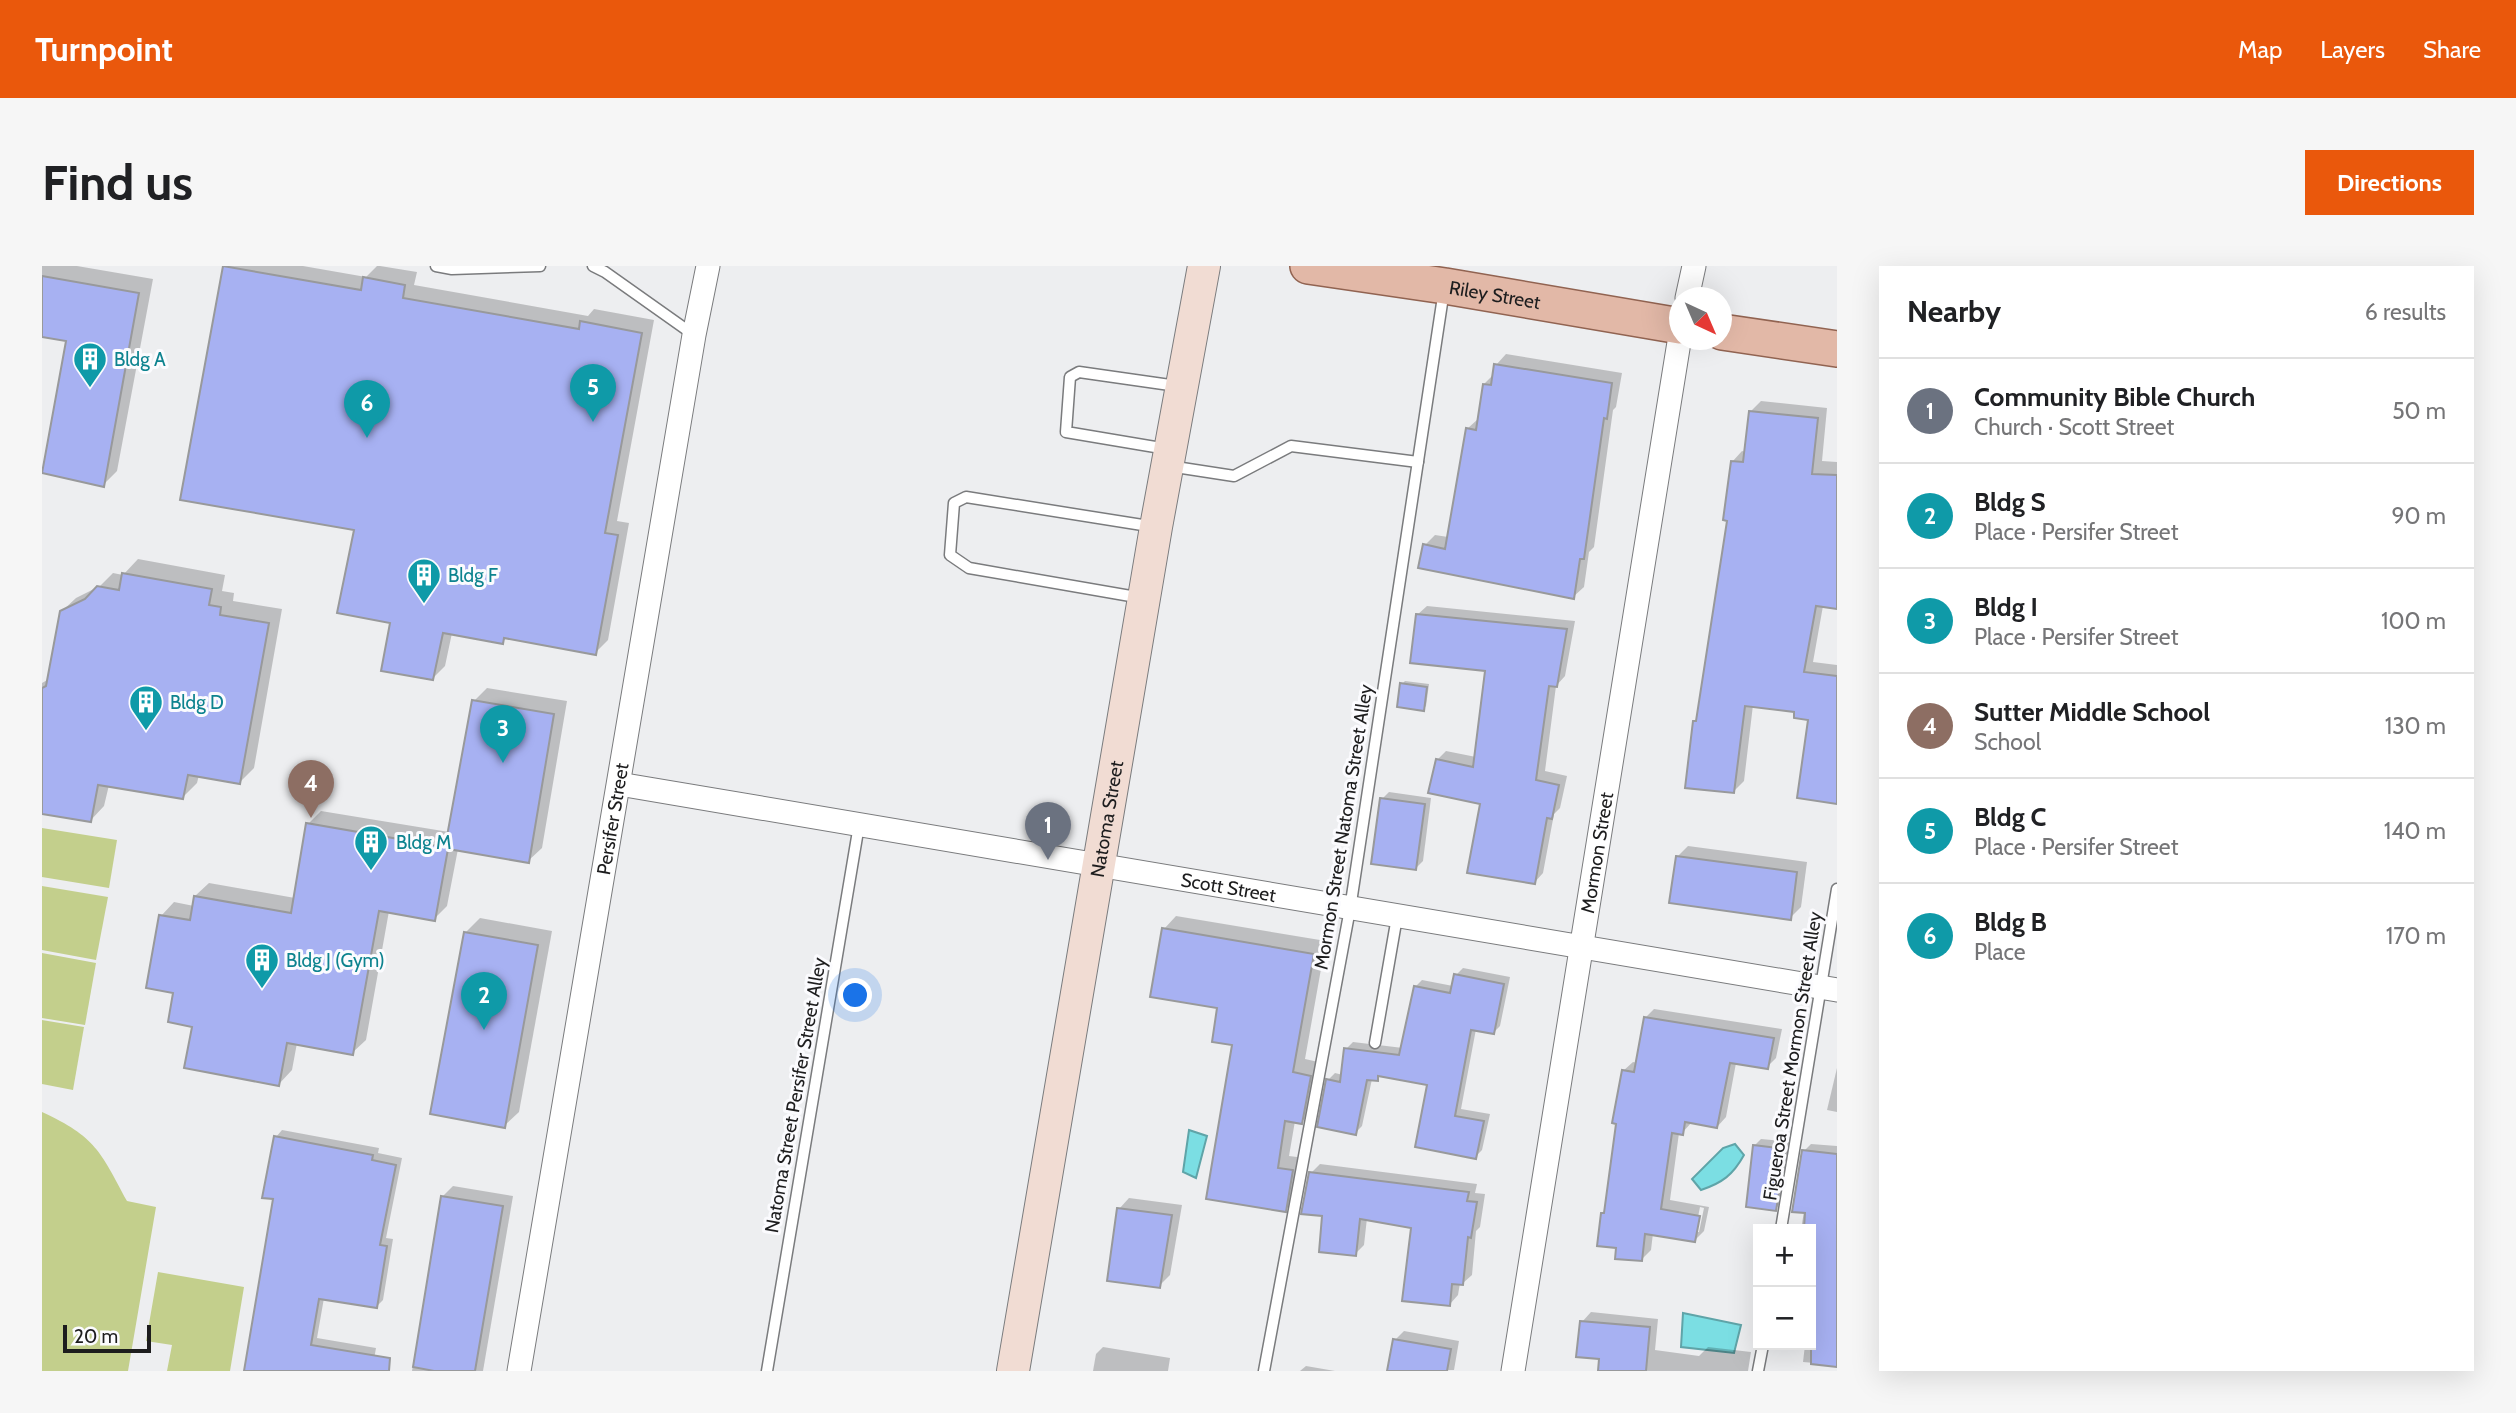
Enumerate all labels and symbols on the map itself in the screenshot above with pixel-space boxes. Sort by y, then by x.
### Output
street label: Riley Street [1447,276,1543,314]
north arrow [1669,287,1732,350]
building icon: Bldg A [71,340,109,389]
place label: Bldg A [114,348,166,371]
pin: 5 [570,364,616,422]
pin: 6 [344,380,390,438]
building icon: Bldg F [405,556,443,605]
place label: Bldg F [448,564,498,587]
street label: Mormon Street Natoma Street Alley [1310,682,1377,971]
building icon: Bldg D [127,683,165,732]
place label: Bldg D [170,691,224,714]
pin: 3 [480,705,526,763]
street label: Natoma Street [1086,758,1128,879]
pin: 4 [288,760,334,818]
street label: Persifer Street [592,761,634,877]
street label: Mormon Street [1576,790,1618,915]
pin: 1 [1025,802,1071,860]
building icon: Bldg M [352,823,390,872]
place label: Bldg M [396,831,451,854]
street label: Scott Street [1179,868,1278,907]
street label: Figueroa Street Mormon Street Alley [1758,910,1827,1202]
building icon: Bldg J (Gym) [243,941,281,990]
place label: Bldg J (Gym) [286,949,385,972]
street label: Natoma Street Persifer Street Alley [760,955,831,1235]
pin: 2 [461,972,507,1030]
your location [838,978,872,1012]
scale bar [63,1322,150,1354]

